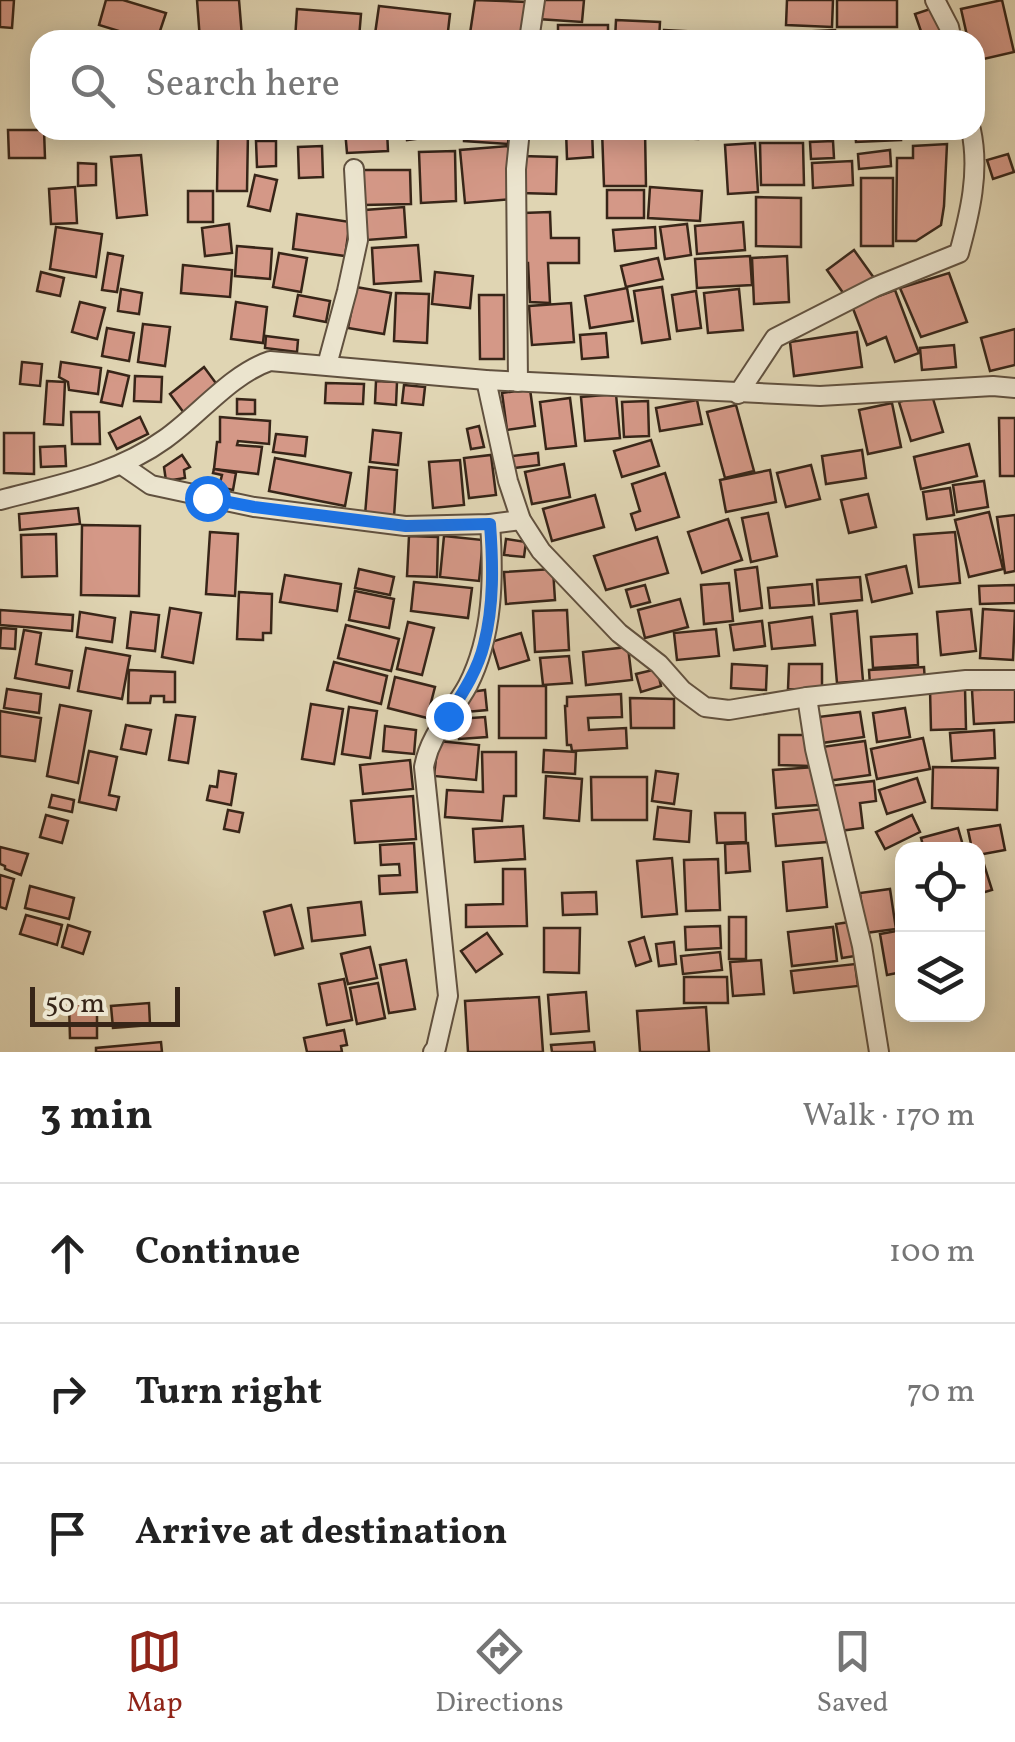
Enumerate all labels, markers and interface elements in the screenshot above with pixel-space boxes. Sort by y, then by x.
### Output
search box [30,30,985,140]
icon: search [65,58,120,113]
text: Search here [145,59,340,112]
route start [185,476,231,522]
route end [426,694,472,740]
map controls [895,842,985,1022]
button: locate [895,842,985,932]
button: layers [895,932,985,1022]
scale bar [30,982,180,1026]
text: 50 m [45,985,105,1024]
text: 3 min [40,1088,153,1147]
text: Walk · 170 m [803,1095,975,1139]
icon: ahead [40,1226,95,1281]
text: Continue [135,1227,300,1280]
text: 100 m [889,1231,975,1275]
icon: right [40,1366,95,1421]
text: Turn right [135,1367,322,1420]
text: 70 m [907,1371,975,1415]
icon: arrive [40,1506,95,1561]
text: Arrive at destination [135,1507,508,1560]
tab: Map [126,1624,182,1723]
tab: Directions [435,1624,564,1723]
tab: Saved [816,1624,889,1723]

